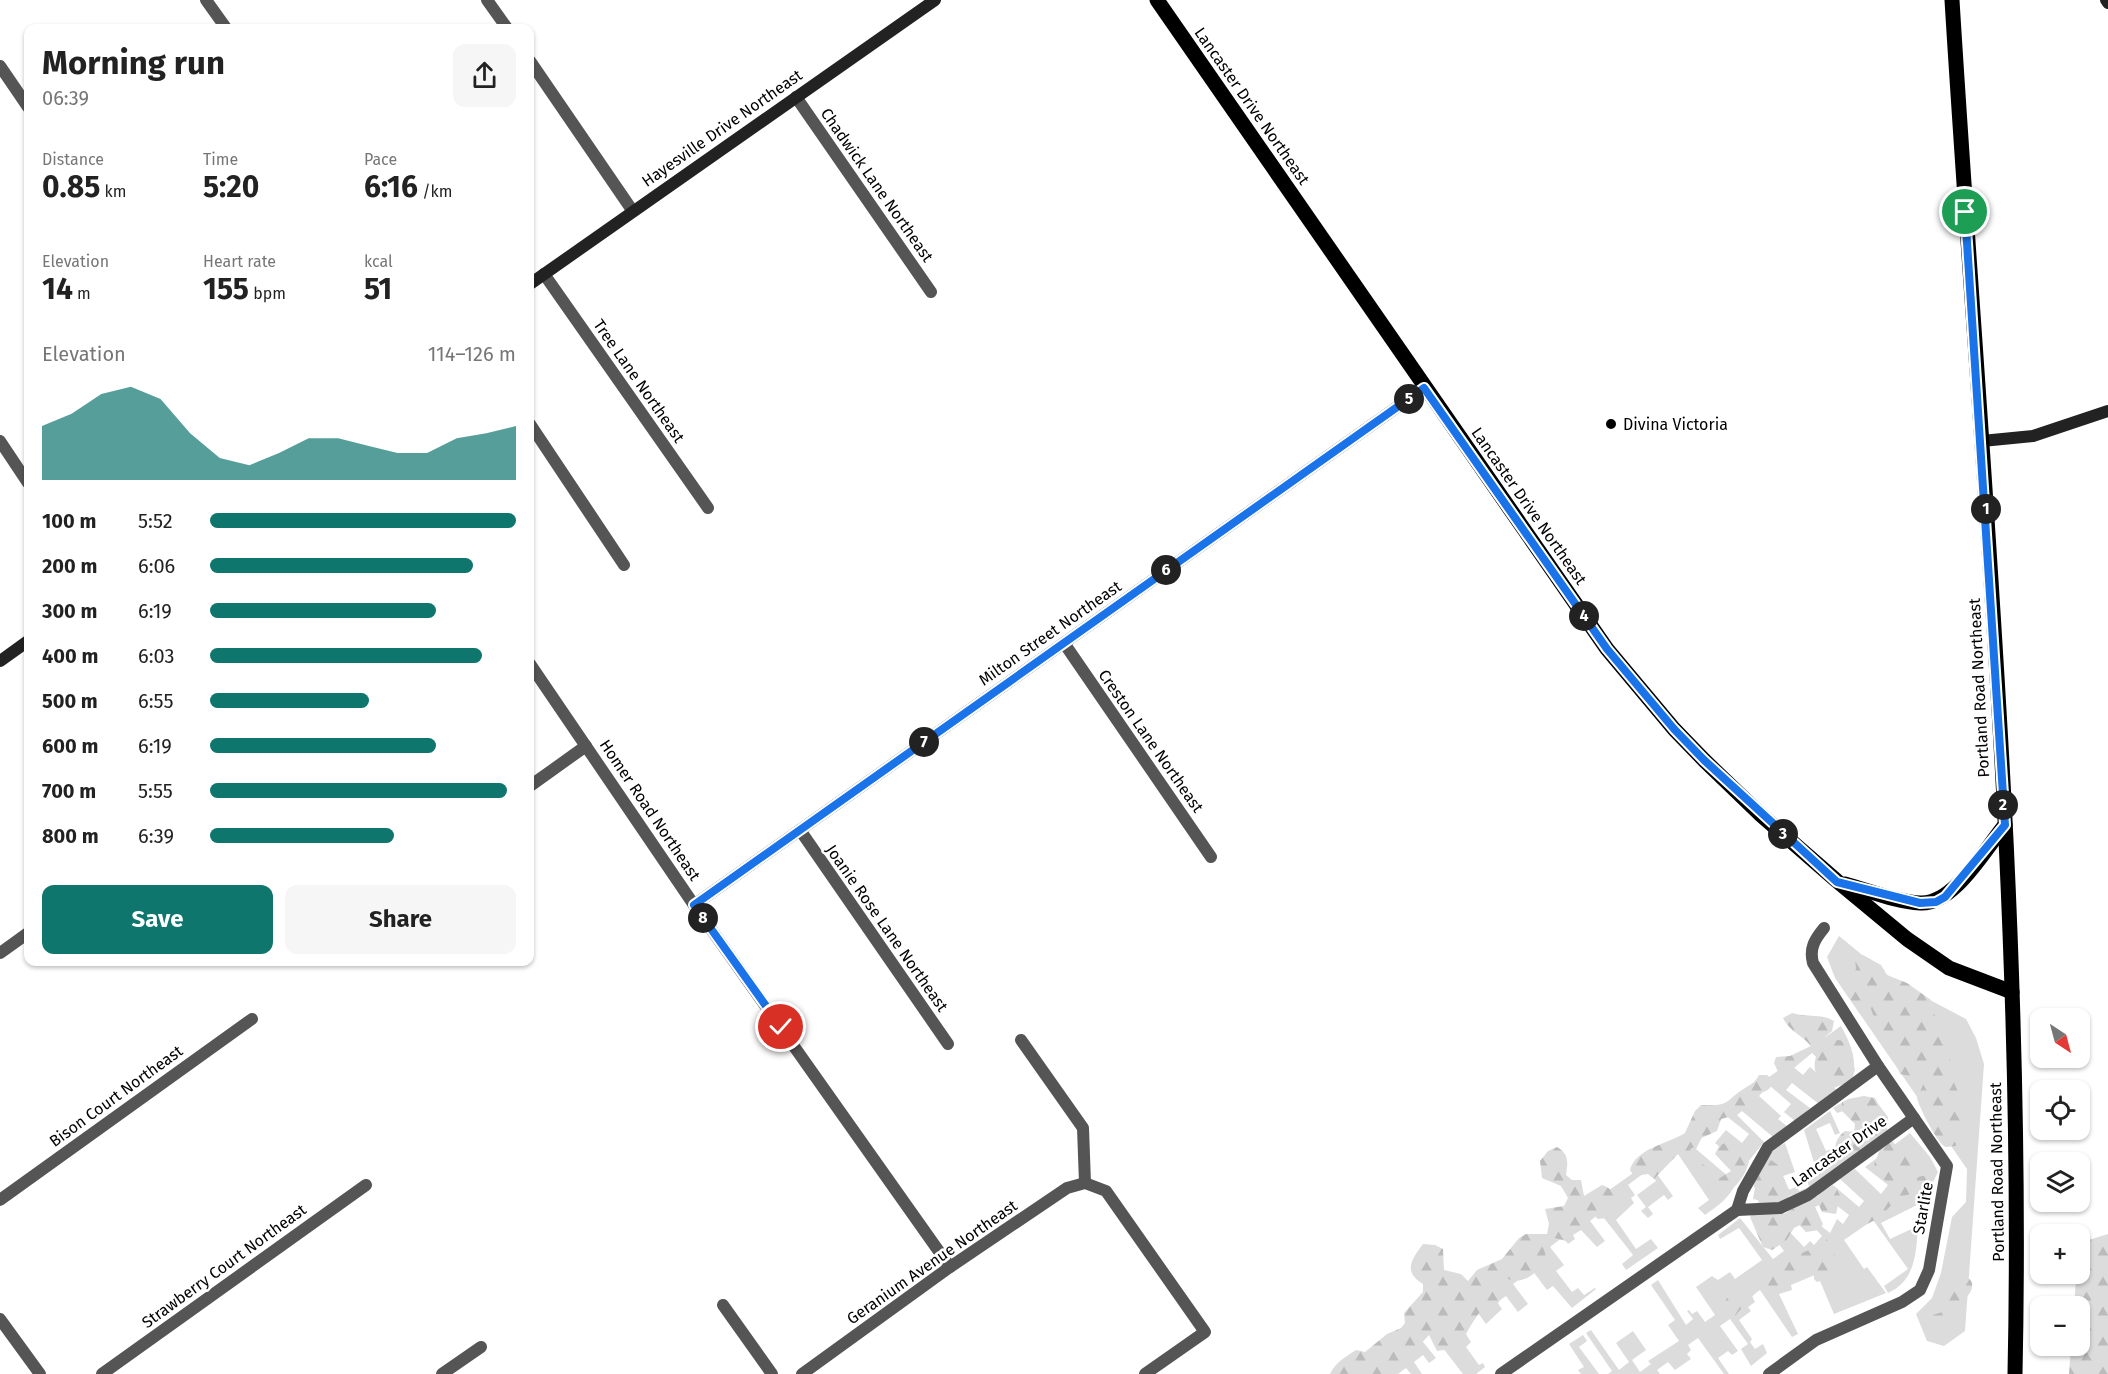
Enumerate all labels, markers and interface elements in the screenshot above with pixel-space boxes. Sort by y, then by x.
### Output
street label: Lancaster Drive Northeast [1190,24,1314,189]
text: Morning run [42,43,225,83]
button: share [453,44,516,107]
street label: Hayesville Drive Northeast [638,65,806,191]
text: 06:39 [42,86,89,110]
street label: Chadwick Lane Northeast [817,104,937,266]
text: Distance [42,150,104,169]
text: Time [203,150,238,169]
text: Pace [364,150,397,169]
text: 0.85 [42,169,100,205]
text: 5:20 [203,169,259,205]
text: 6:16 [364,169,418,205]
text: km [100,182,126,201]
text: /km [418,182,452,201]
pin [1939,186,1990,237]
icon: arrive [1948,195,1981,228]
text: Elevation [42,252,109,271]
text: Heart rate [203,252,276,271]
text: kcal [364,252,393,271]
text: 14 [42,271,73,307]
text: 155 [203,271,249,307]
text: 51 [364,271,392,307]
text: m [73,284,91,303]
text: bpm [249,284,286,303]
street label: Tree Lane Northeast [589,316,689,446]
text: Elevation [42,342,126,366]
text: 114–126 m [428,342,516,366]
pin: 5 [1394,384,1424,414]
text: 5 [1405,389,1413,408]
place label: Divina Victoria [1623,415,1728,434]
marker: Divina Victoria [1604,417,1618,431]
street label: Lancaster Drive Northeast [1467,424,1591,589]
pin: 1 [1971,494,2001,524]
text: 1 [1982,499,1990,518]
text: 100 m [42,509,96,533]
text: 5:52 [138,509,173,533]
text: 200 m [42,554,97,578]
text: 6:06 [138,554,175,578]
pin: 6 [1151,555,1181,585]
text: 6 [1161,560,1171,579]
street label: Milton Street Northeast [975,576,1125,689]
street label: Portland Road Northeast [1965,598,1993,778]
text: 300 m [42,599,97,623]
text: 6:19 [138,599,172,623]
pin: 4 [1569,601,1599,631]
text: 4 [1579,606,1589,625]
text: 400 m [42,644,98,668]
text: 6:03 [138,644,174,668]
street label: Creston Lane Northeast [1094,666,1208,816]
text: 500 m [42,689,98,713]
text: 6:55 [138,689,173,713]
pin: 7 [909,727,939,757]
text: 7 [920,732,928,751]
text: 600 m [42,734,98,758]
text: 6:19 [138,734,172,758]
street label: Homer Road Northeast [596,736,704,884]
text: 700 m [42,779,96,803]
text: 5:55 [138,779,173,803]
pin: 2 [1988,790,2018,820]
text: 2 [1999,795,2007,814]
pin: 3 [1768,819,1798,849]
text: 800 m [42,824,99,848]
text: 6:39 [138,824,174,848]
text: 3 [1779,824,1787,843]
street label: Joanie Rose Lane Northeast [822,841,952,1015]
button: Save [42,885,273,954]
button: Share [285,885,516,954]
pin: 8 [688,903,718,933]
text: 8 [698,908,708,927]
pin [755,1001,806,1052]
north arrow [2030,1008,2090,1068]
map controls [2030,1008,2090,1356]
icon: check [764,1010,797,1043]
street label: Bison Court Northeast [46,1041,187,1151]
button: locate [2030,1080,2090,1140]
street label: Portland Road Northeast [1986,1082,2008,1262]
street label: Lancaster Drive [1788,1111,1890,1191]
button: layers [2030,1152,2090,1212]
street label: Starlite [1909,1180,1937,1236]
street label: Geranium Avenue Northeast [843,1196,1021,1328]
street label: Strawberry Court Northeast [138,1200,310,1332]
button: + [2030,1224,2090,1284]
button: − [2030,1296,2090,1356]

